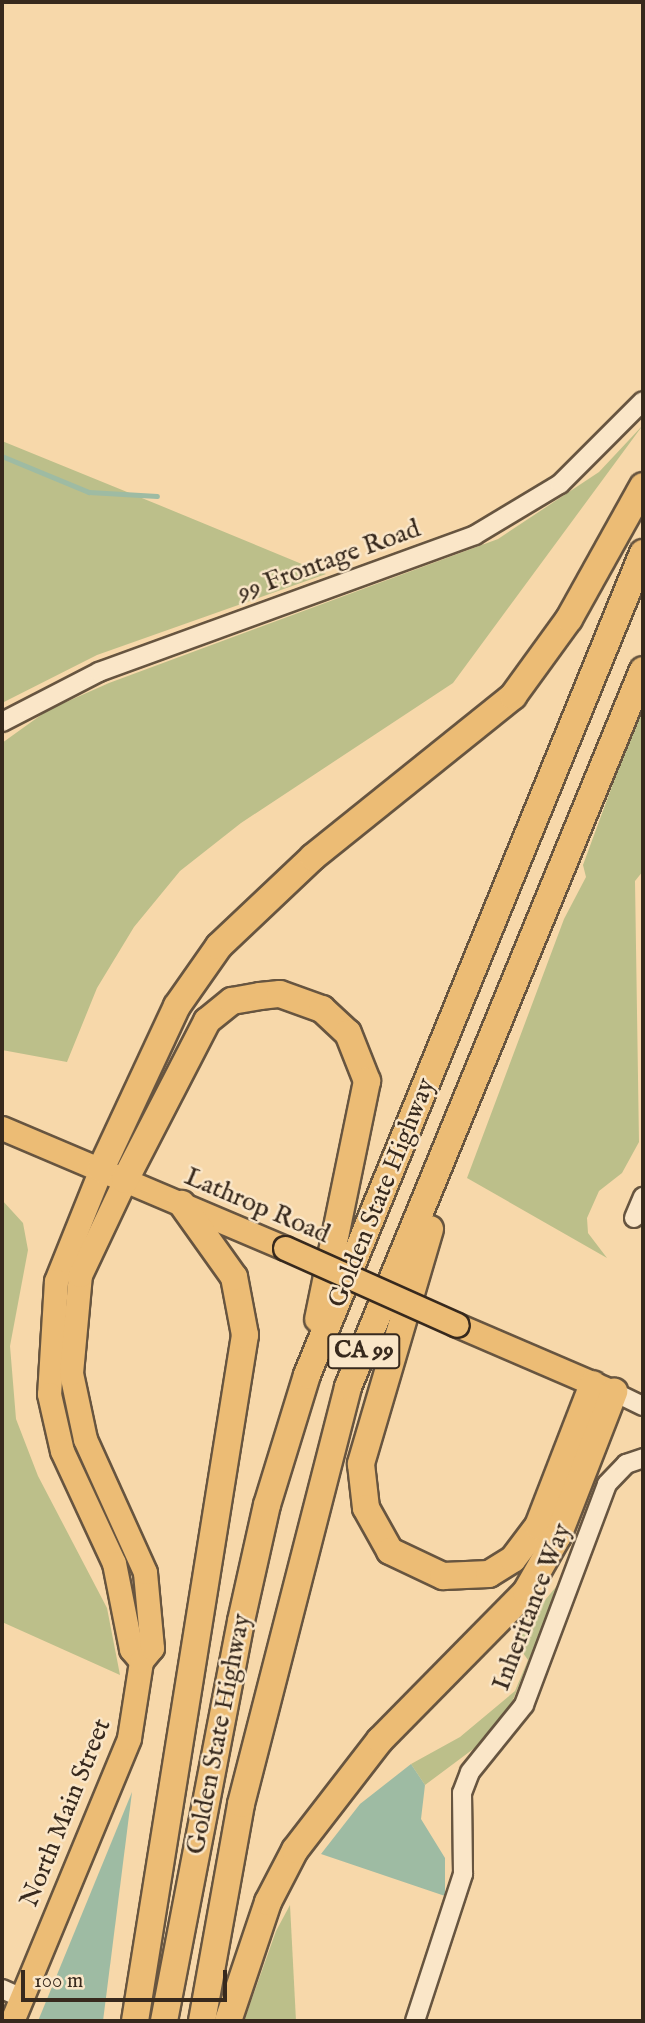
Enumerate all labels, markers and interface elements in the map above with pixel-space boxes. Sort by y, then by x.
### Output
street label: 99 Frontage Road [233,513,425,609]
street label: Golden State Highway [322,1074,442,1312]
street label: Lathrop Road [180,1161,334,1251]
road number: CA 99 [327,1330,401,1372]
street label: Inheritance Way [486,1519,578,1695]
street label: Golden State Highway [180,1611,258,1857]
street label: North Main Street [14,1714,118,1912]
scale bar [24,1956,231,2000]
text: 100 m [34,1968,83,1995]

